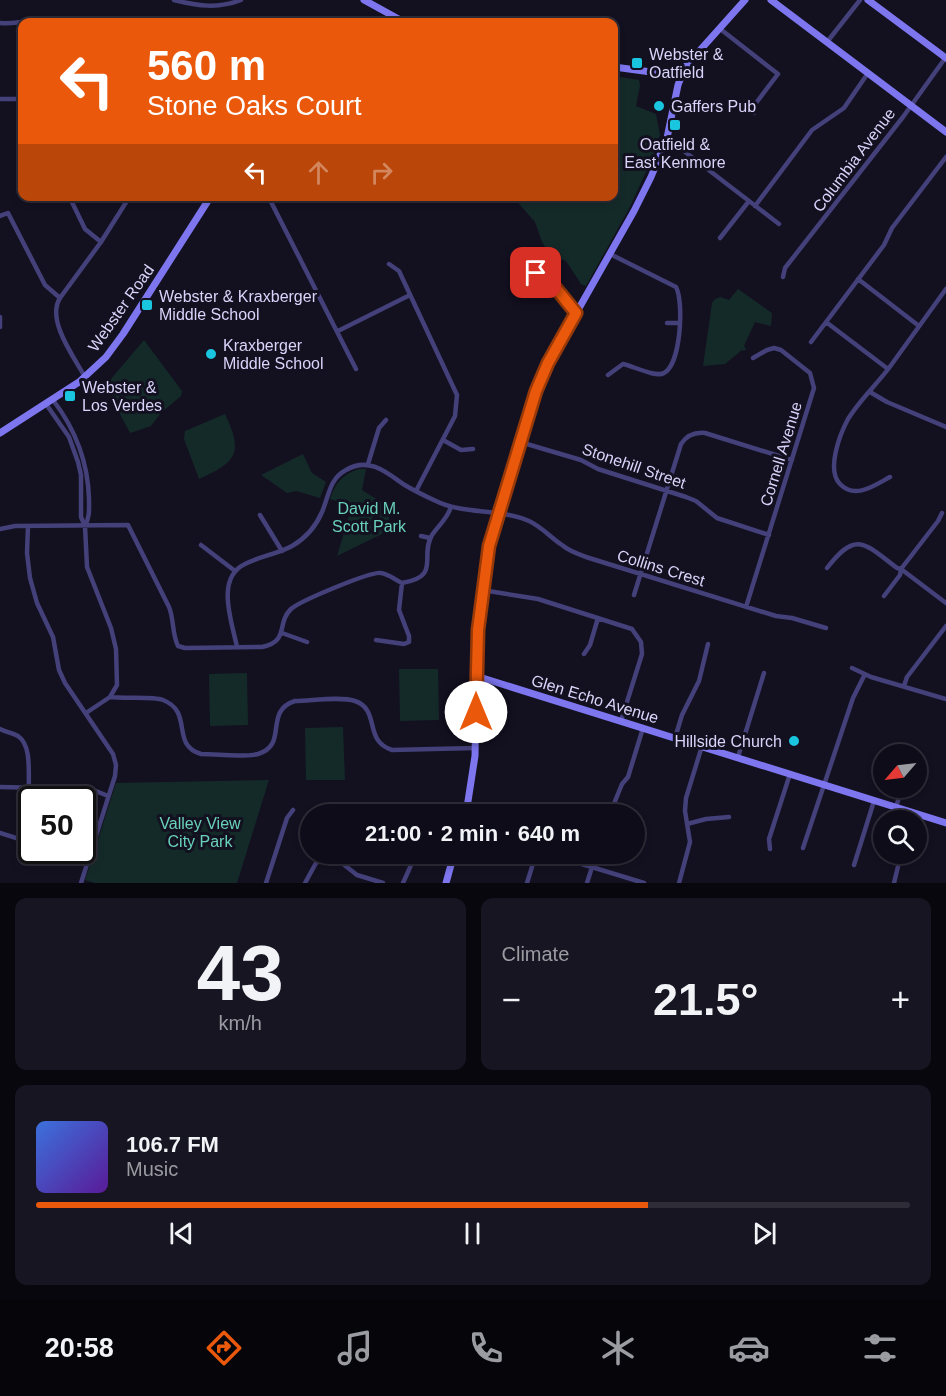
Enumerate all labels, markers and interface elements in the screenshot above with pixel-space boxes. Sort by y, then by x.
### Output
icon: left [48,42,126,120]
text: 560 m [147,42,266,89]
place label: Webster & Oatfield [649,46,724,81]
marker: Webster & Oatfield [630,56,644,70]
text: Stone Oaks Court [147,91,362,121]
place label: Gaffers Pub [671,98,756,115]
marker: Gaffers Pub [652,99,666,113]
street label: Columbia Avenue [810,105,899,215]
marker: Oatfield & East Kenmore [668,118,682,132]
place label: Oatfield & East Kenmore [624,136,726,171]
icon: left [239,156,272,189]
icon: ahead [302,156,335,189]
icon: right [365,156,398,189]
pin [510,247,561,298]
icon: arrive [519,256,552,289]
street label: Webster Road [85,261,157,355]
place label: Webster & Kraxberger Middle School [159,288,318,323]
marker: Webster & Kraxberger Middle School [140,298,154,312]
place label: Kraxberger Middle School [223,337,324,372]
marker: Kraxberger Middle School [204,347,218,361]
place label: Webster & Los Verdes [82,379,162,414]
marker: Webster & Los Verdes [63,389,77,403]
street label: Cornell Avenue [757,400,805,508]
street label: Stonehill Street [580,440,689,492]
park label: David M. Scott Park [332,500,407,535]
street label: Collins Crest [615,547,707,590]
street label: Glen Echo Avenue [529,672,661,726]
position arrow [444,680,508,744]
place label: Hillside Church [674,733,782,750]
marker: Hillside Church [787,734,801,748]
north arrow [873,744,927,798]
map controls [873,744,927,864]
speed limit sign: 50 [18,786,96,864]
button: search [873,810,927,864]
park label: Valley View City Park [159,815,241,850]
text: 21:00 · 2 min · 640 m [365,821,580,846]
text: 43 [197,929,284,1017]
text: Climate [502,943,569,965]
text: 21.5° [653,974,759,1025]
text: − [502,981,521,1018]
text: + [891,981,910,1018]
text: km/h [219,1012,262,1034]
text: 106.7 FM [126,1132,219,1157]
text: Music [126,1158,178,1180]
icon: previous [165,1217,198,1250]
icon: pause [456,1217,489,1250]
icon: next [748,1217,781,1250]
icon: directions [203,1327,245,1369]
icon: music [334,1327,376,1369]
icon: phone [465,1327,507,1369]
icon: climate [597,1327,639,1369]
icon: car [728,1327,770,1369]
icon: filters [859,1327,901,1369]
text: 20:58 [45,1333,114,1363]

